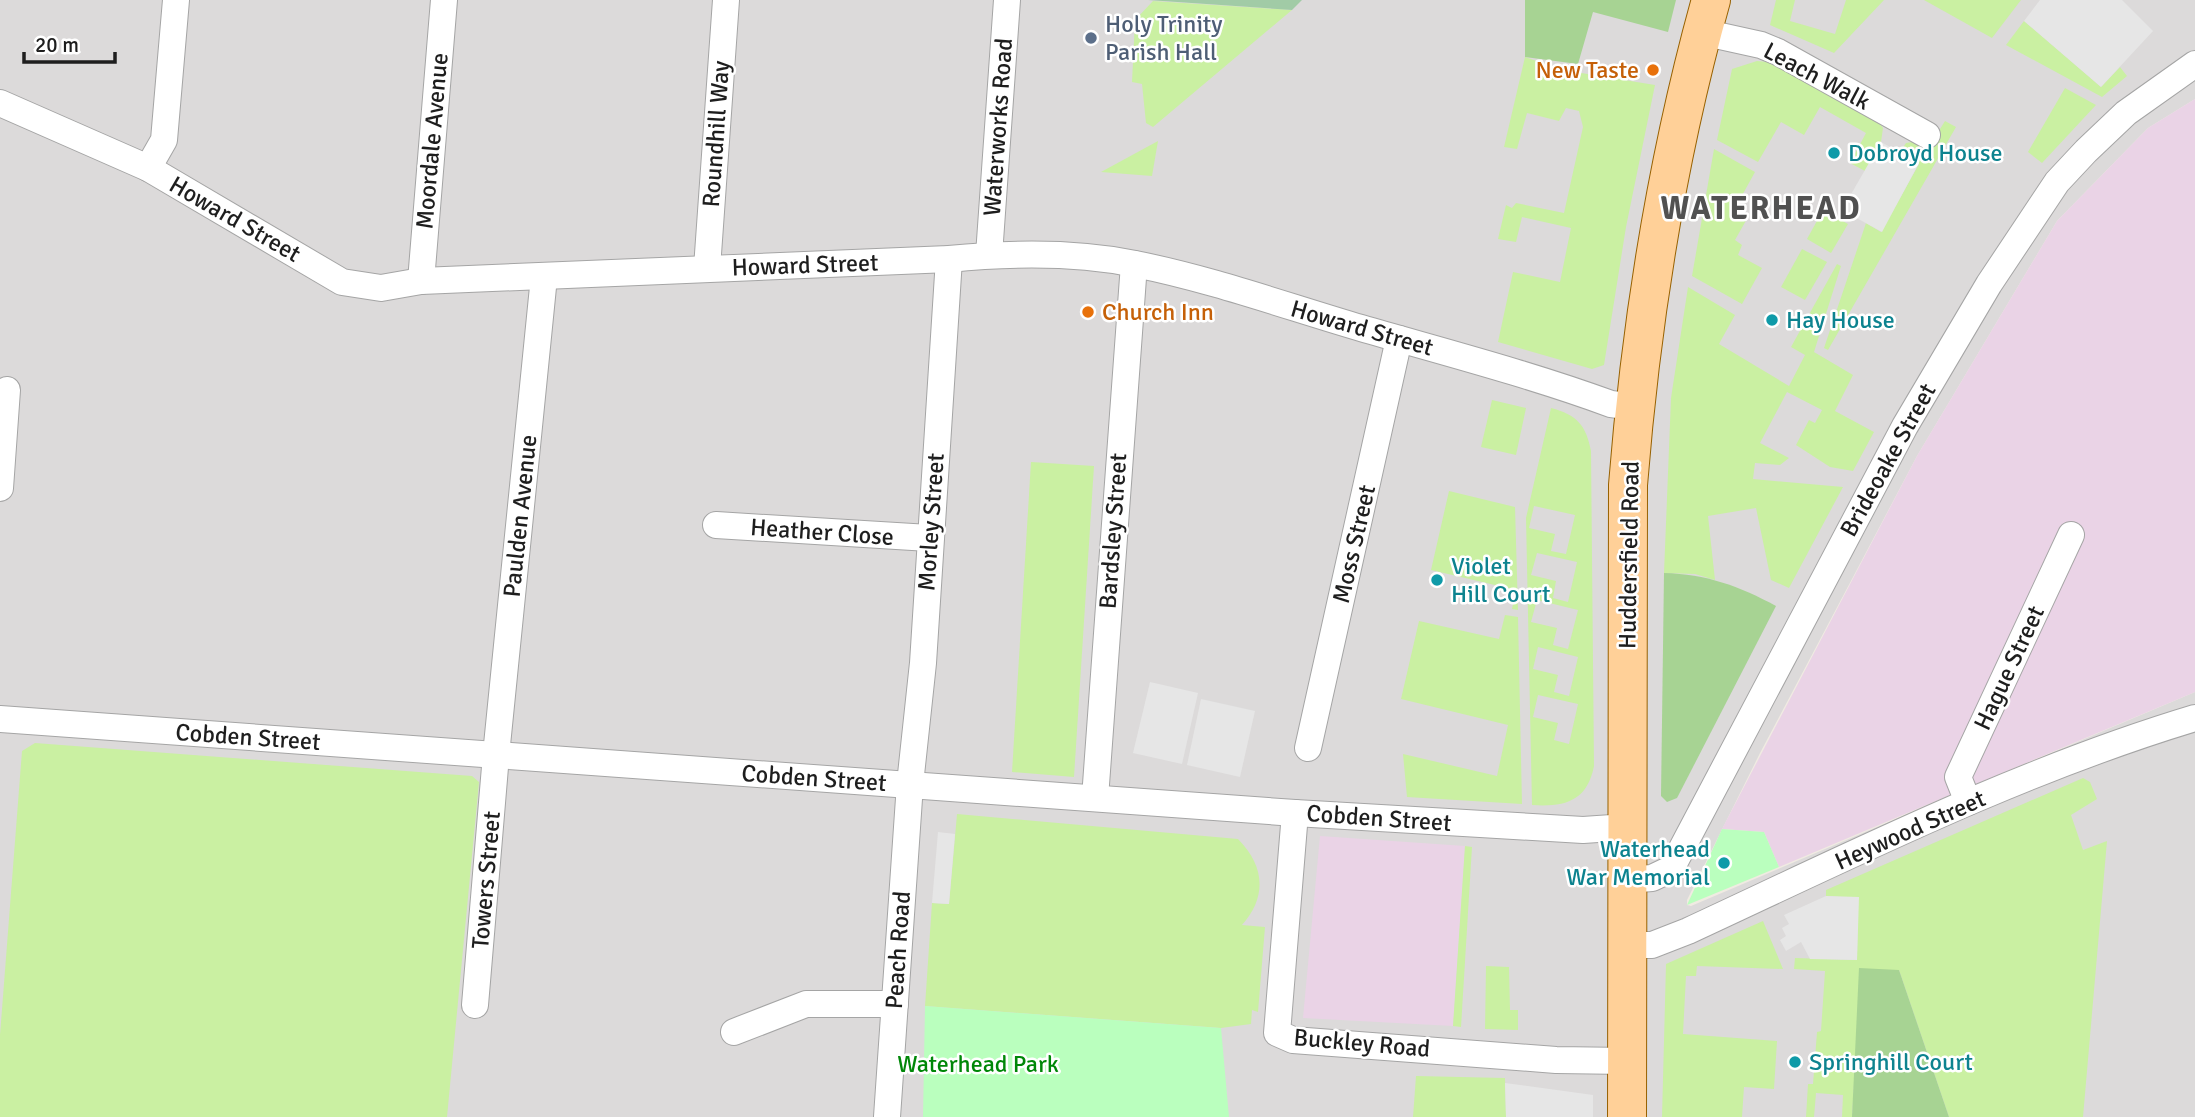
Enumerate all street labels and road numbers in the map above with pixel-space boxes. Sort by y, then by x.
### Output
street label: Leach Walk [1759,35,1875,117]
street label: Waterworks Road [977,37,1019,217]
street label: Moordale Avenue [409,52,455,230]
street label: Roundhill Way [696,60,736,208]
street label: Howard Street [164,169,306,269]
street label: Howard Street [731,247,879,283]
street label: Howard Street [1287,293,1437,363]
street label: Brideoake Street [1834,378,1942,542]
street label: Paulden Avenue [497,433,543,599]
street label: Morley Street [911,452,951,592]
street label: Bardsley Street [1093,452,1133,610]
street label: Huddersfield Road [1612,461,1646,649]
street label: Moss Street [1326,482,1382,606]
street label: Heather Close [749,512,895,552]
street label: Hague Street [1967,601,2051,735]
street label: Cobden Street [175,717,321,757]
street label: Cobden Street [741,758,887,798]
street label: Heywood Street [1830,783,1990,877]
street label: Cobden Street [1306,798,1452,838]
street label: Towers Street [465,810,507,950]
street label: Peach Road [879,890,917,1010]
street label: Buckley Road [1292,1022,1432,1064]

